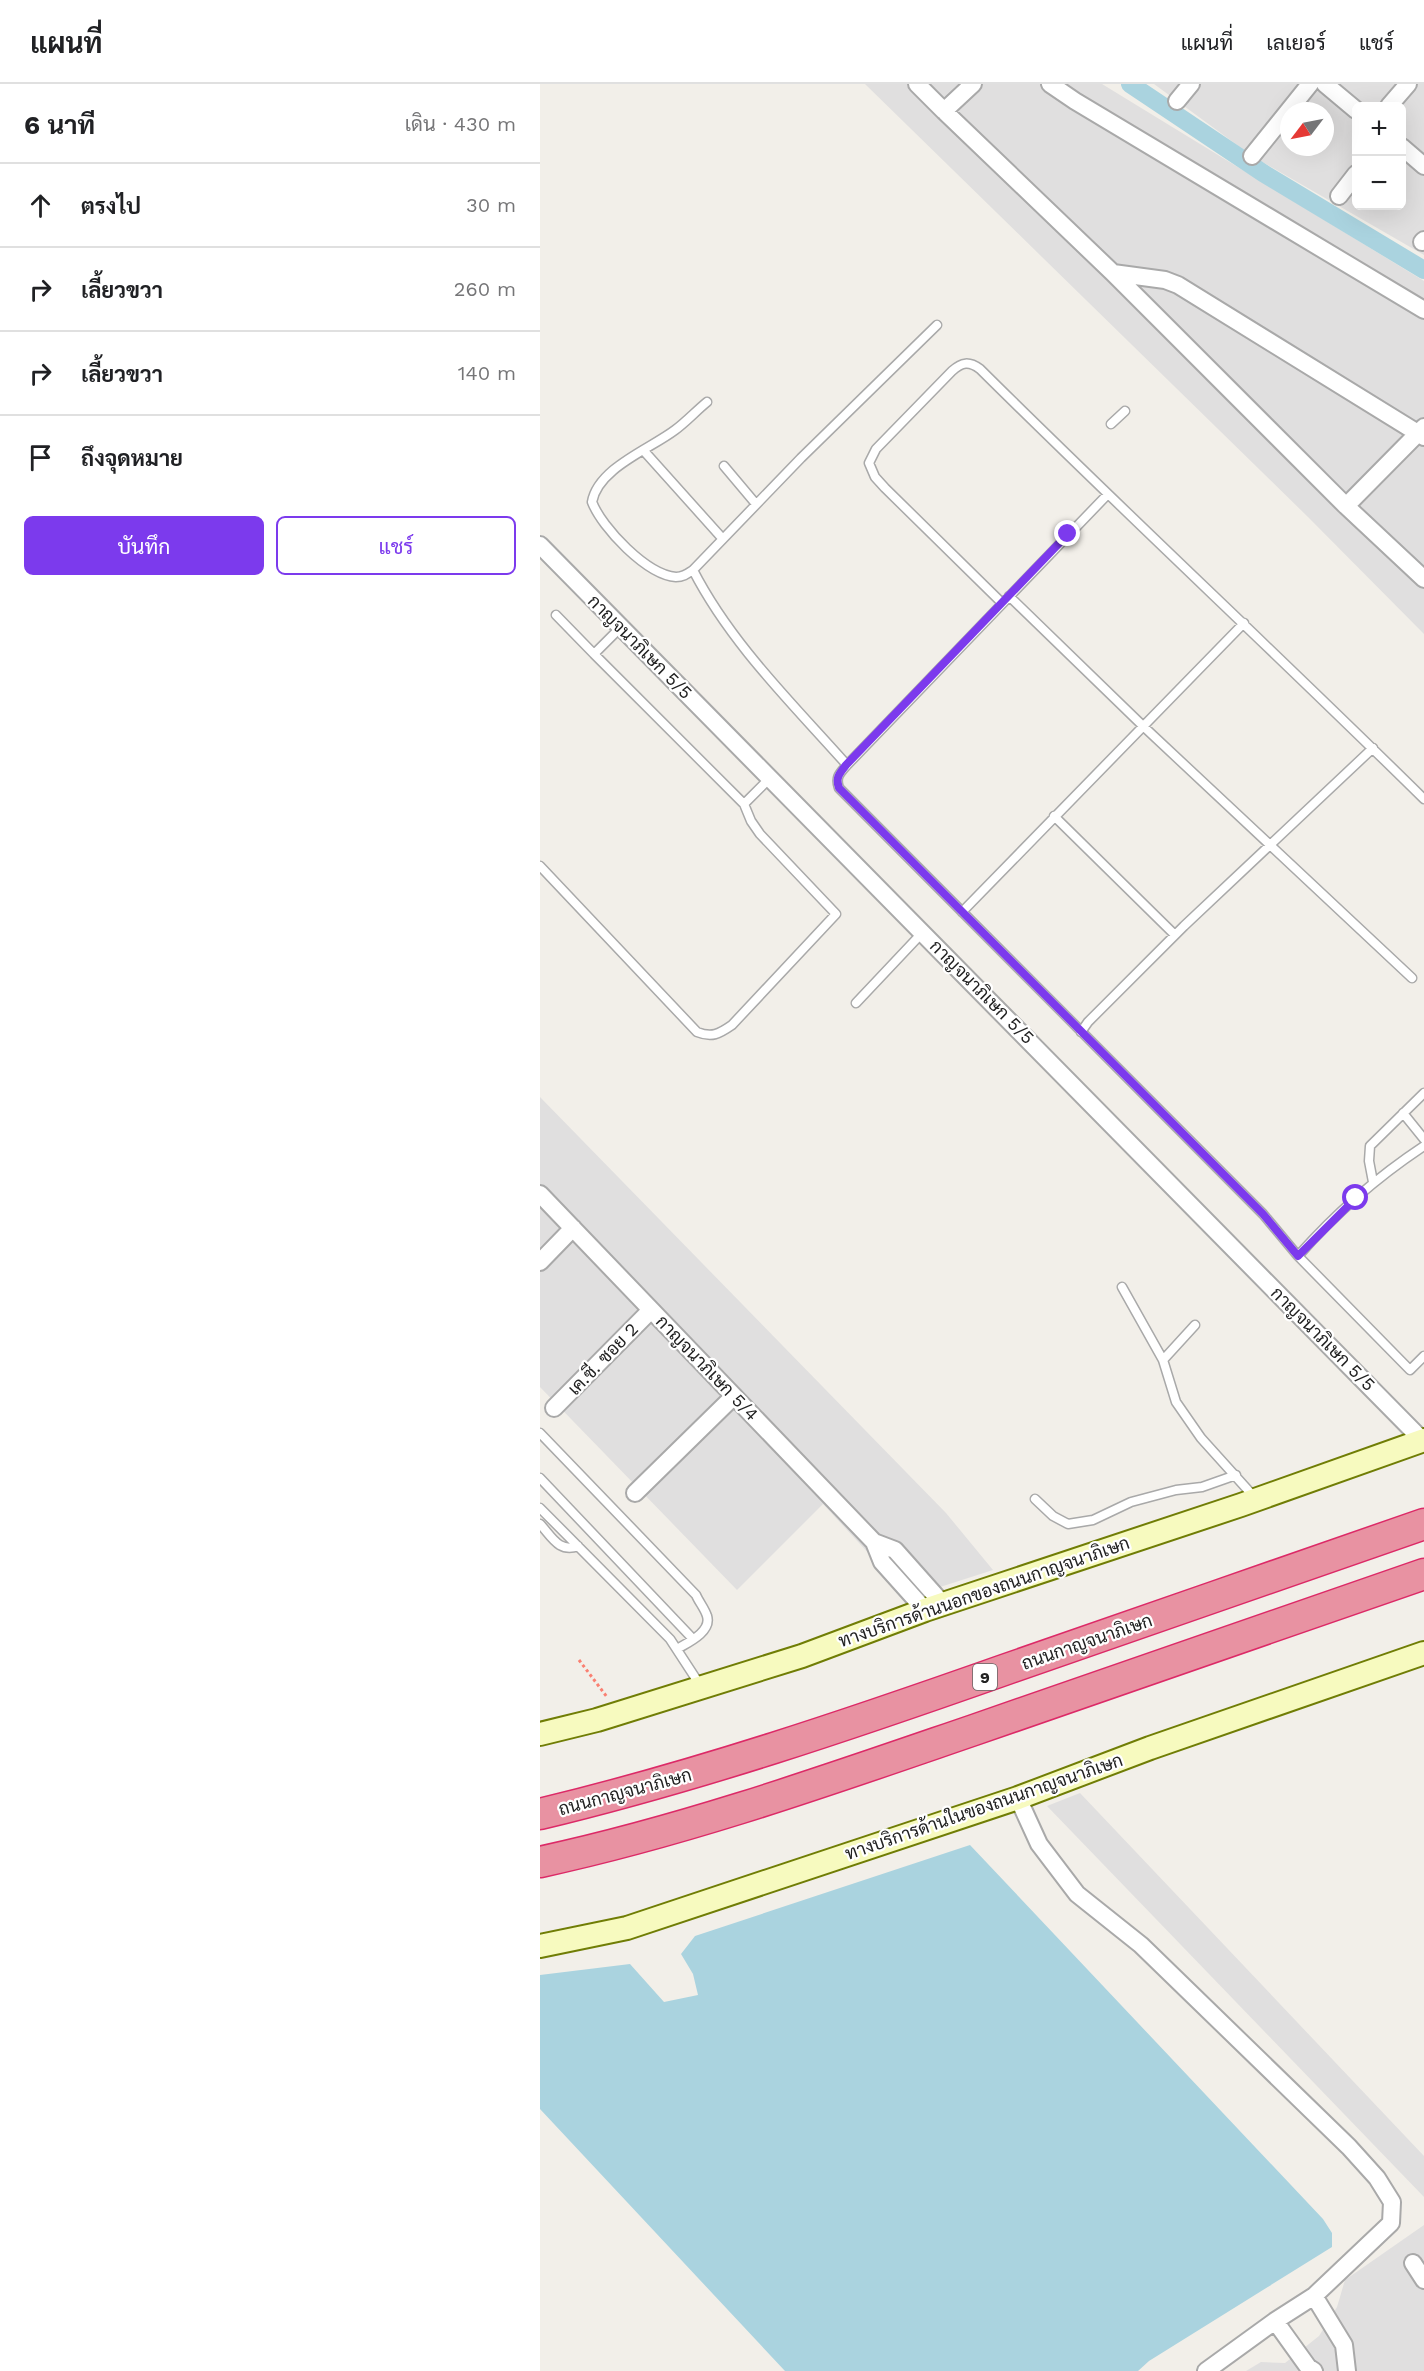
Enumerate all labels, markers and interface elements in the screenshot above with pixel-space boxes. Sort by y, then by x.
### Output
text: แผนที่ [30,27,103,60]
text: แผนที่ [1181,30,1233,55]
text: เลเยอร์ [1266,30,1326,55]
text: แชร์ [1359,30,1394,55]
north arrow [1280,102,1334,156]
map controls [1352,102,1406,210]
button: + [1352,102,1406,156]
text: 6 นาที [24,110,95,140]
text: เดิน · 430 m [405,112,516,136]
button: − [1352,156,1406,210]
icon: ahead [24,189,57,222]
text: 30 m [466,193,516,217]
text: ตรงไป [81,194,141,219]
icon: right [24,273,57,306]
text: 260 m [454,277,516,301]
text: เลี้ยวขวา [81,278,163,303]
icon: right [24,357,57,390]
text: 140 m [458,361,516,385]
text: เลี้ยวขวา [81,362,163,387]
icon: arrive [24,441,57,474]
text: ถึงจุดหมาย [81,446,183,471]
button: บันทึก [24,516,264,575]
button: แชร์ [276,516,516,575]
route end [1054,520,1080,546]
street label: กาญจนาภิเษก 5/5 [583,590,697,704]
street label: กาญจนาภิเษก 5/5 [925,935,1039,1049]
route start [1342,1184,1368,1210]
street label: กาญจนาภิเษก 5/5 [1266,1282,1380,1396]
street label: กาญจนาภิเษก 5/4 [651,1311,763,1425]
street label: เค.ซี. ซอย 2 [562,1317,642,1399]
street label: ทางบริการด้านนอกของถนนกาญจนาภิเษก [836,1532,1132,1652]
street label: ถนนกาญจนาภิเษก [1019,1610,1155,1674]
road number: 9 [973,1664,997,1690]
street label: ทางบริการด้านในของถนนกาญจนาภิเษก [842,1747,1126,1865]
street label: ถนนกาญจนาภิเษก [556,1764,694,1820]

